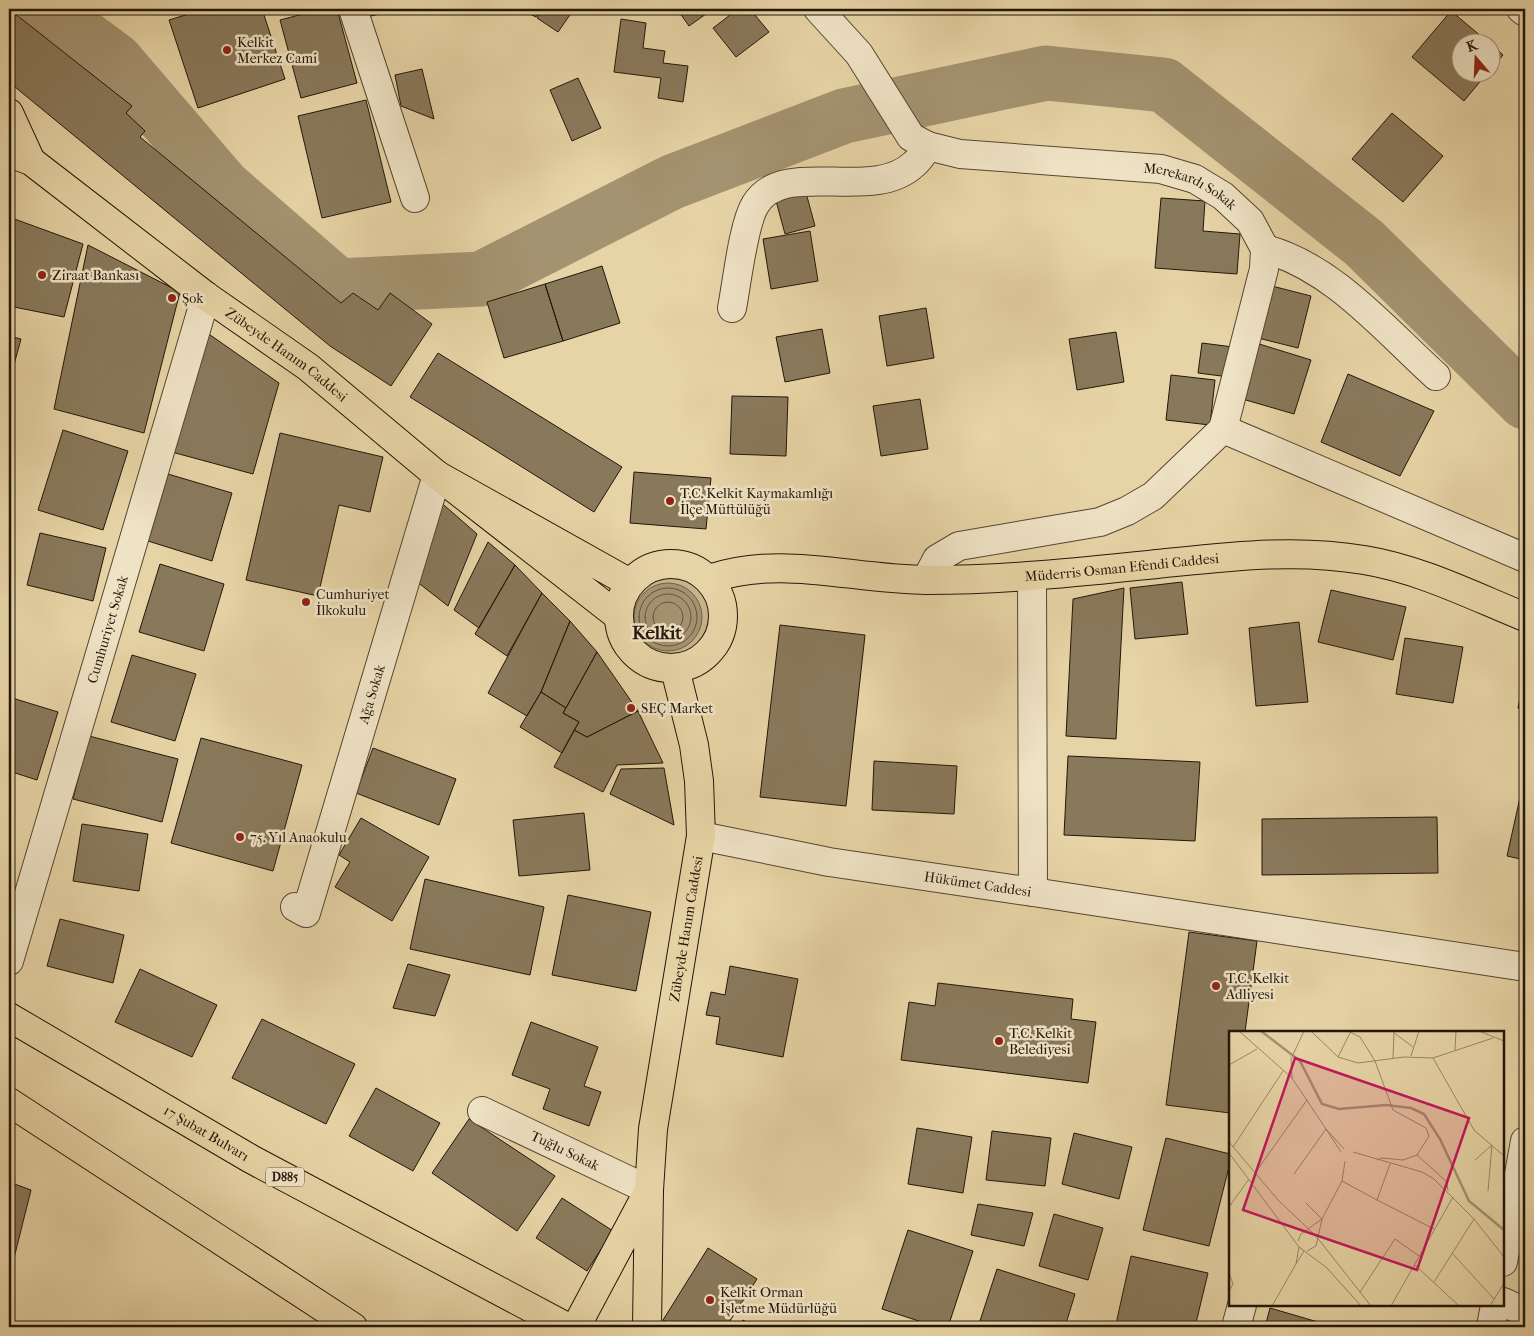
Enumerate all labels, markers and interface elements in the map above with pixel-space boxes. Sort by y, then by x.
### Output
north arrow [1452,32,1502,82]
place label: Kelkit Merkez Cami [237,34,317,67]
text: K [1464,36,1480,56]
marker: Kelkit Merkez Cami [221,44,233,56]
street label: Merekardı Sokak [1143,160,1241,214]
place label: Ziraat Bankası [52,267,139,284]
marker: Ziraat Bankası [36,269,48,281]
place label: Şok [182,290,204,307]
marker: Şok [166,292,178,304]
street label: Zübeyde Hanım Caddesi [222,304,351,405]
place label: T.C. Kelkit Kaymakamlığı İlçe Müftülüğü [680,485,833,518]
marker: T.C. Kelkit Kaymakamlığı İlçe Müftülüğü [664,495,676,507]
street label: Müderris Osman Efendi Caddesi [1024,550,1220,585]
street label: Cumhuriyet Sokak [84,573,132,685]
place label: Cumhuriyet İlkokulu [316,586,390,619]
marker: Cumhuriyet İlkokulu [300,596,312,608]
district label: Kelkit [632,622,682,644]
street label: Ağa Sokak [355,662,389,727]
place label: SEÇ Market [641,700,713,717]
marker: SEÇ Market [625,702,637,714]
place label: 75. Yıl Anaokulu [250,829,347,846]
marker: 75. Yıl Anaokulu [234,831,246,843]
street label: Zübeyde Hanım Caddesi [666,855,707,1003]
street label: Hükümet Caddesi [923,868,1032,901]
place label: T.C. Kelkit Adliyesi [1225,970,1289,1003]
marker: T.C. Kelkit Adliyesi [1210,980,1222,992]
place label: T.C. Kelkit Belediyesi [1009,1025,1072,1058]
inset map [1229,1031,1504,1306]
marker: T.C. Kelkit Belediyesi [993,1035,1005,1047]
street label: 17 Şubat Bulvarı [161,1102,252,1165]
street label: Tuğlu Sokak [528,1127,603,1175]
road number: D885 [266,1168,304,1186]
place label: Kelkit Orman İşletme Müdürlüğü [720,1284,837,1317]
marker: Kelkit Orman İşletme Müdürlüğü [704,1294,716,1306]

